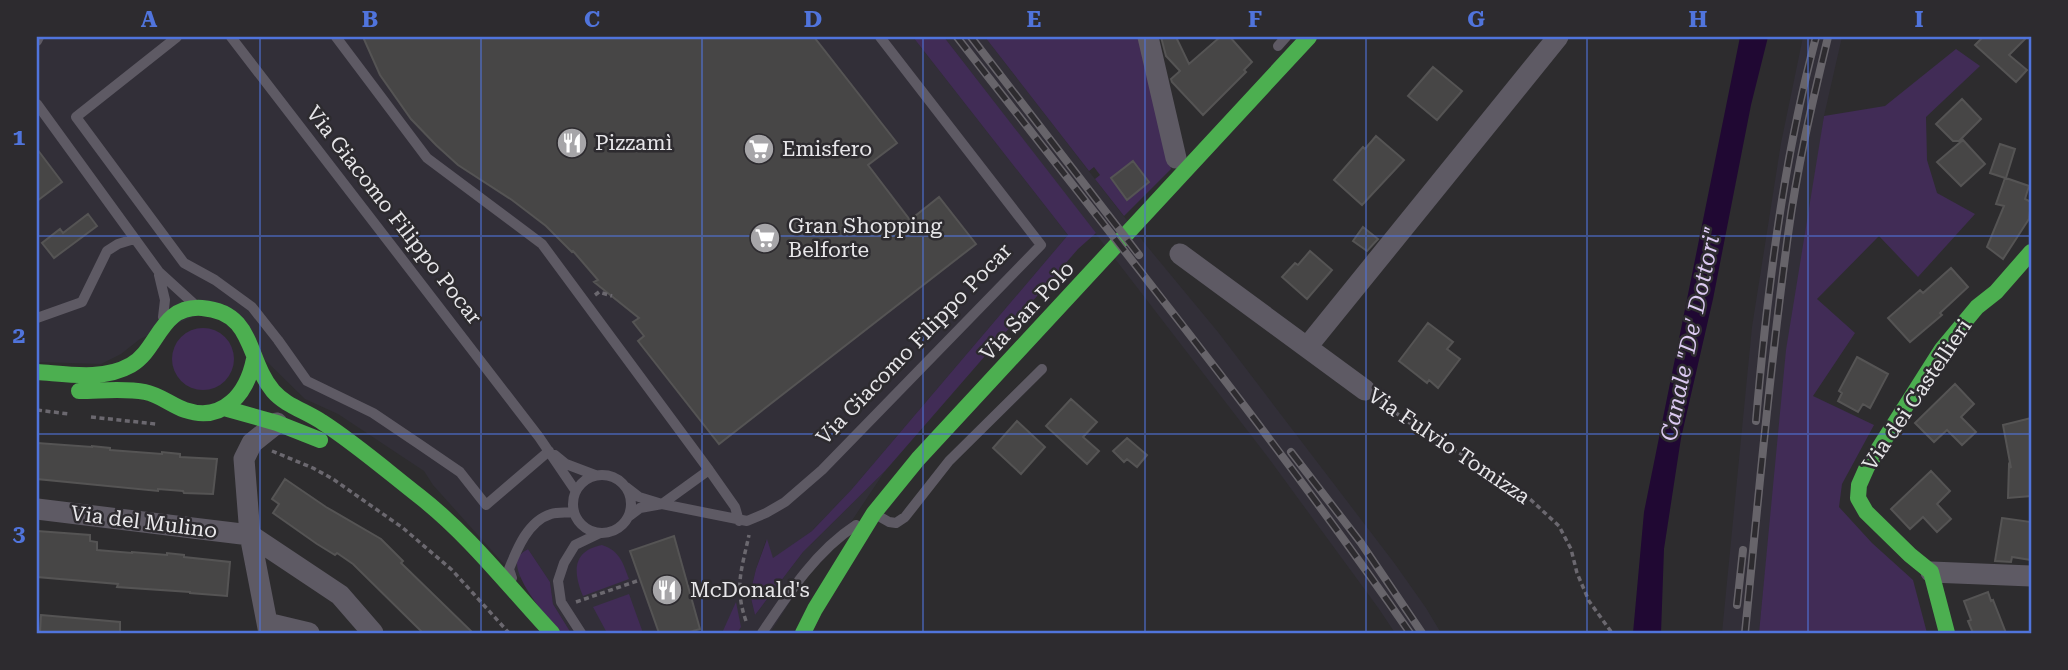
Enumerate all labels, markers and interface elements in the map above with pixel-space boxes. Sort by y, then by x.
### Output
text: A [141,6,158,33]
text: B [362,6,378,33]
text: C [584,6,600,33]
text: D [804,6,822,33]
text: E [1027,6,1041,33]
text: F [1248,6,1262,33]
text: G [1467,6,1485,33]
text: H [1689,6,1708,33]
text: I [1914,6,1924,33]
street label: Via Giacomo Filippo Pocar [301,101,487,329]
text: 1 [13,124,26,151]
restaurant icon: Pizzamì [555,126,589,160]
place label: Pizzamì [595,131,673,155]
supermarket icon: Emisfero [742,132,776,166]
place label: Emisfero [782,137,872,161]
place label: Gran Shopping Belforte [788,214,942,262]
supermarket icon: Gran Shopping Belforte [748,221,782,255]
water label: Canale "De' Dottori" [1655,224,1727,444]
street label: Via Giacomo Filippo Pocar [812,238,1017,449]
street label: Via San Polo [975,256,1079,366]
street label: Via dei Castellieri [1858,315,1977,475]
text: 2 [13,322,25,349]
street label: Via Fulvio Tomizza [1364,383,1535,509]
street label: Via del Mulino [69,501,219,543]
text: 3 [13,520,26,547]
restaurant icon: McDonald's [650,573,684,607]
place label: McDonald's [690,578,810,602]

